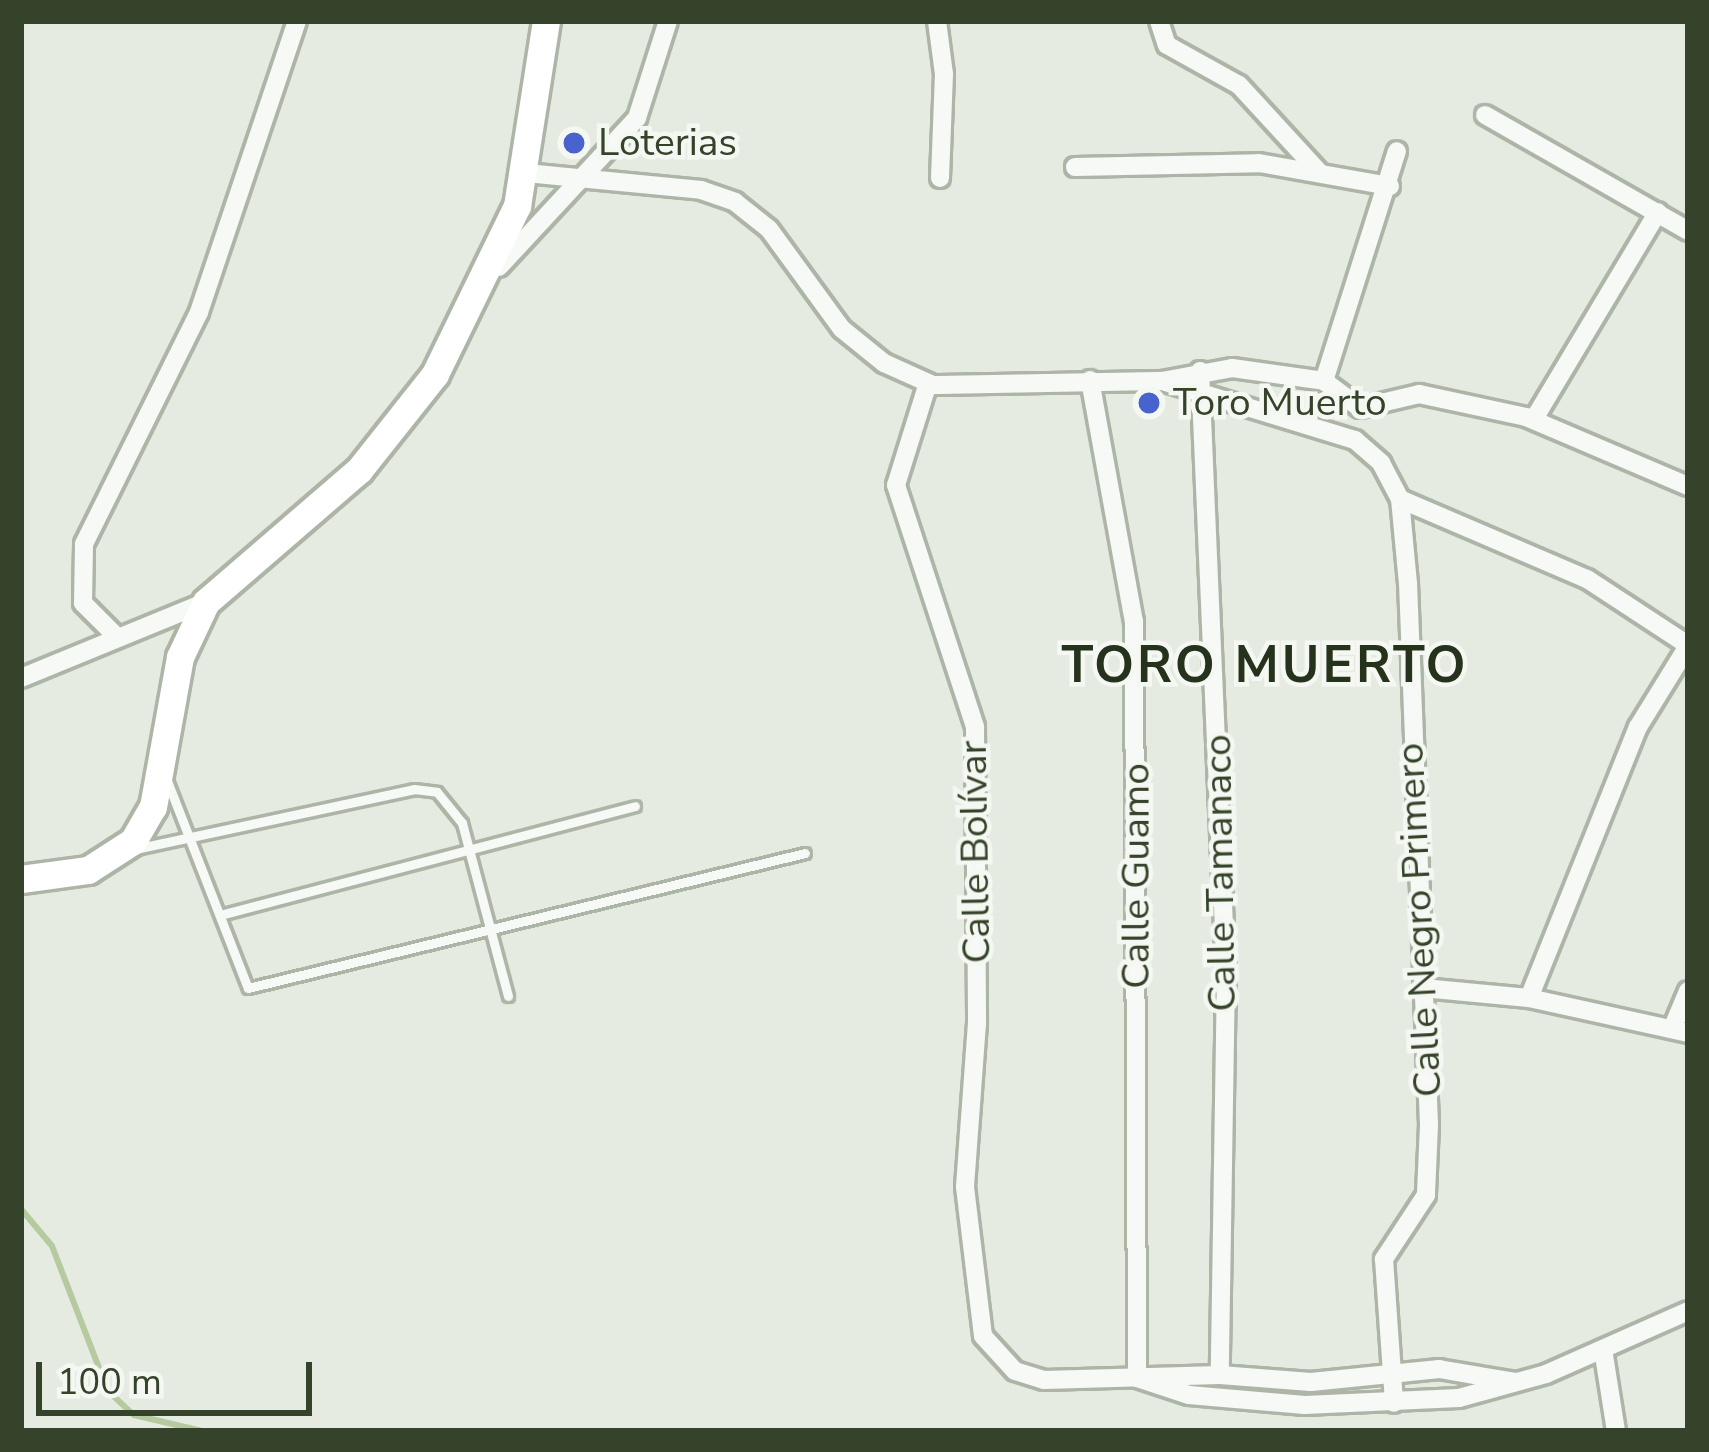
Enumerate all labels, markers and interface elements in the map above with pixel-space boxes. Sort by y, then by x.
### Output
place label: Loterias [598,120,737,166]
marker: Loterias [561,130,587,156]
place label: Toro Muerto [1173,380,1387,426]
marker: Toro Muerto [1136,390,1162,416]
district label: TORO MUERTO [1062,634,1468,696]
street label: Calle Tamanaco [1195,734,1247,1012]
street label: Calle Bolívar [951,740,1001,964]
street label: Calle Negro Primero [1387,742,1453,1098]
street label: Calle Guamo [1114,763,1160,989]
scale bar [42,1338,318,1412]
text: 100 m [57,1358,162,1407]

